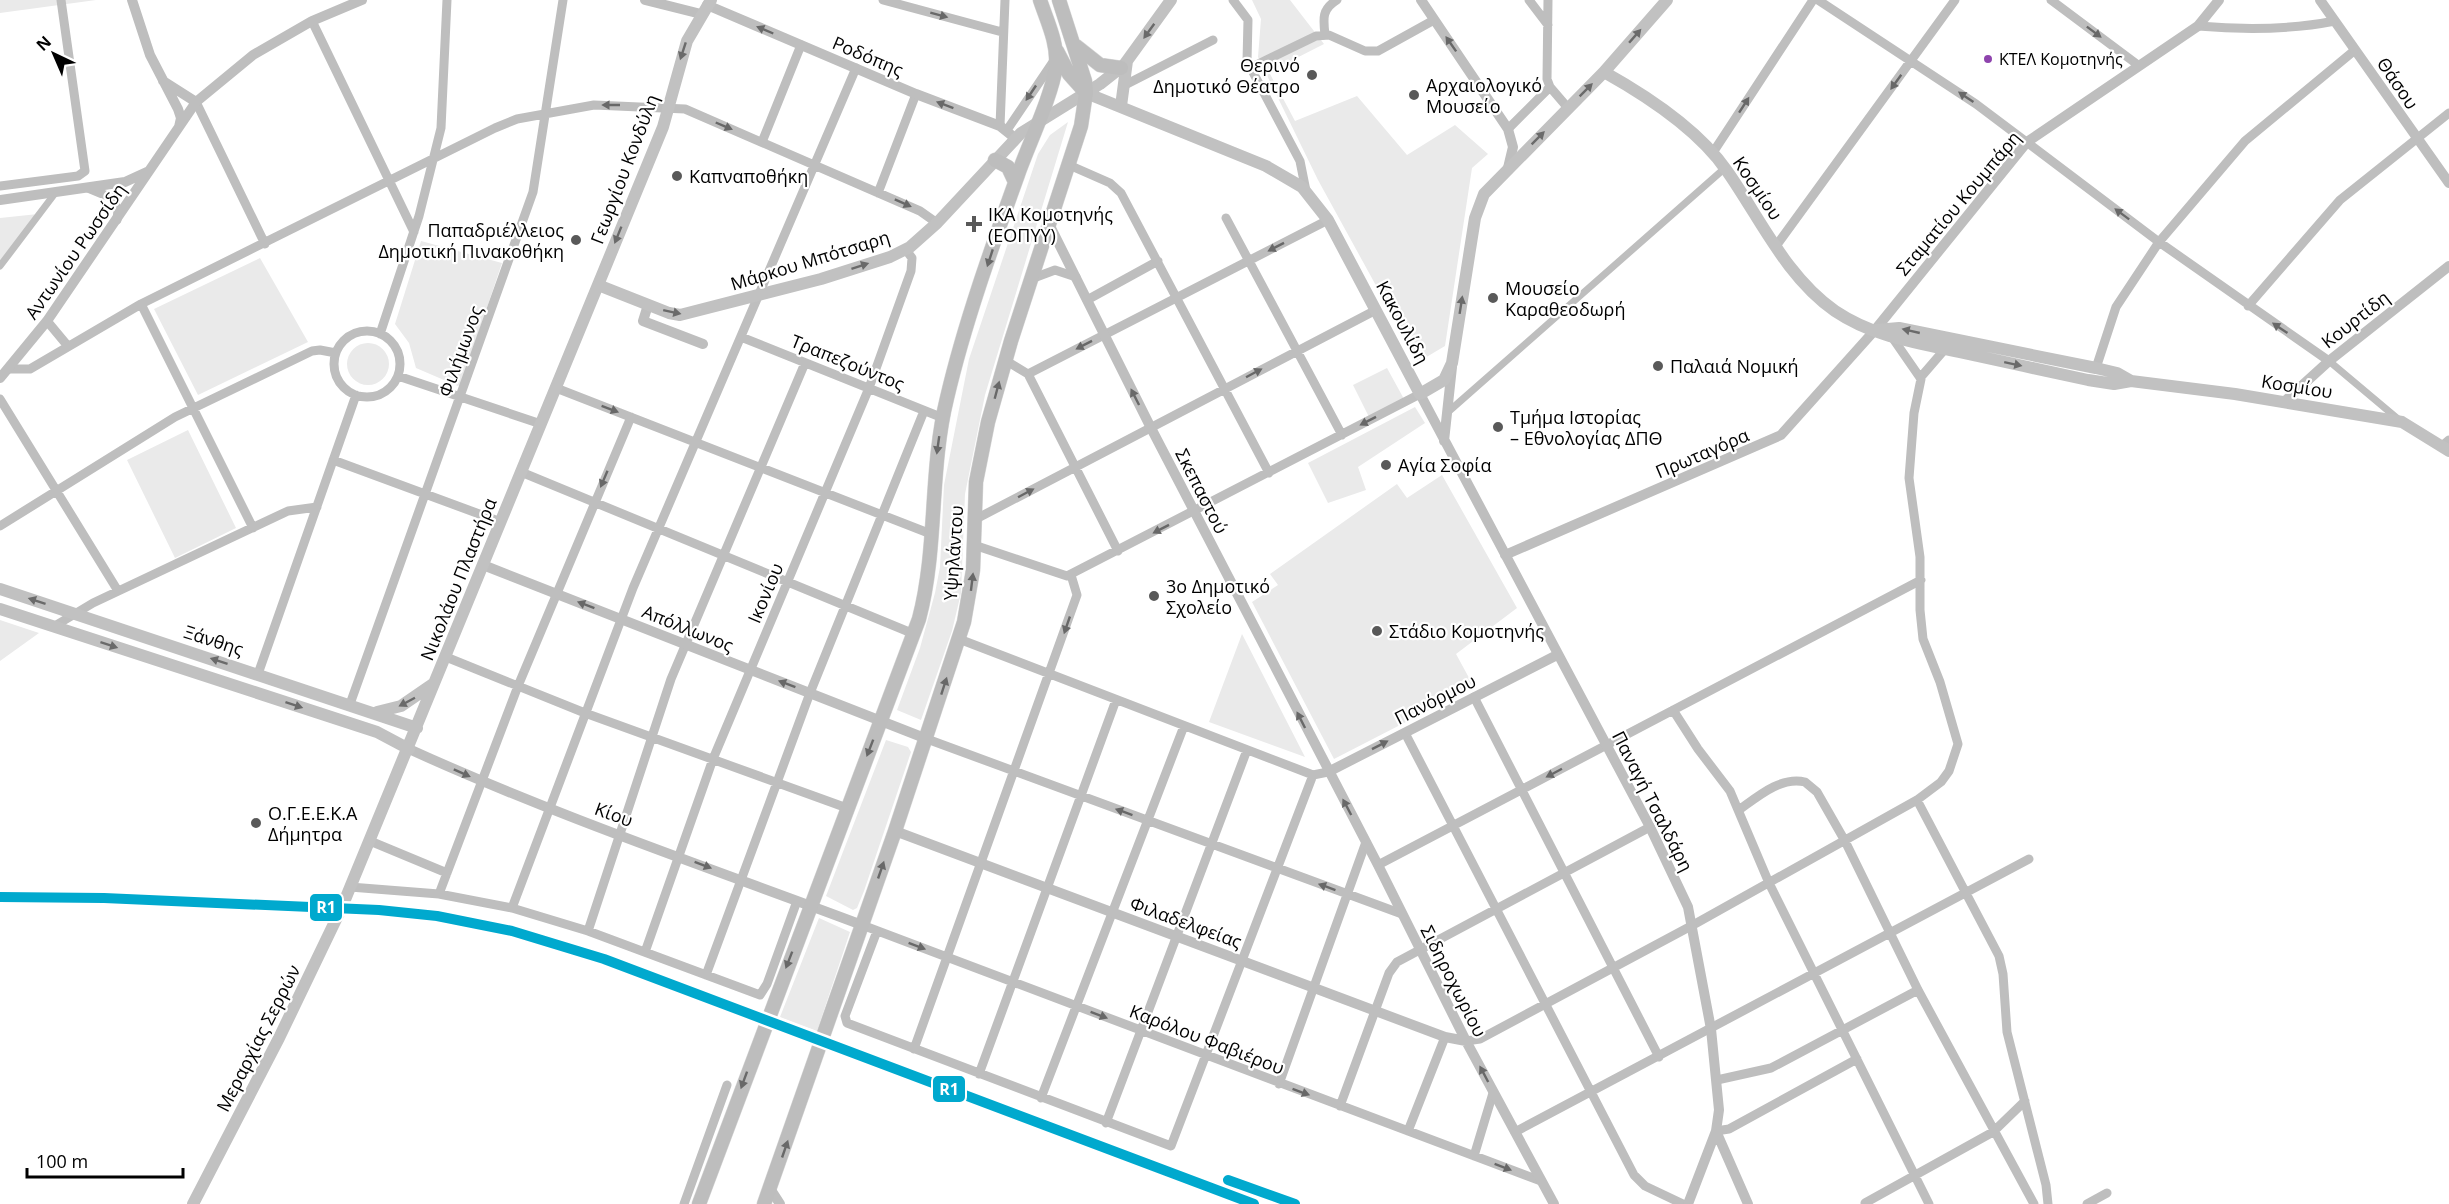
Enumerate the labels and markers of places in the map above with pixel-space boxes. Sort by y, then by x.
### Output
place label: ΚΤΕΛ Κομοτηνής [1999,48,2123,70]
place label: Θερινό Δημοτικό Θέατρο [1153,53,1300,98]
marker: ΚΤΕΛ Κομοτηνής [1982,53,1994,65]
marker: Θερινό Δημοτικό Θέατρο [1305,68,1319,82]
place label: Αρχαιολογικό Μουσείο [1426,73,1542,118]
marker: Αρχαιολογικό Μουσείο [1407,88,1421,102]
place label: Καπναποθήκη [689,164,808,188]
marker: Καπναποθήκη [670,169,684,183]
place label: ΙΚΑ Κομοτηνής (ΕΟΠΥΥ) [988,202,1113,247]
marker: ΙΚΑ Κομοτηνής (ΕΟΠΥΥ) [965,215,983,233]
place label: Παπαδριέλλειος Δημοτική Πινακοθήκη [378,218,564,263]
marker: Παπαδριέλλειος Δημοτική Πινακοθήκη [569,233,583,247]
place label: Μουσείο Καραθεοδωρή [1505,276,1625,321]
marker: Μουσείο Καραθεοδωρή [1486,291,1500,305]
place label: Παλαιά Νομική [1670,354,1799,378]
marker: Παλαιά Νομική [1651,359,1665,373]
place label: Τμήμα Ιστορίας – Εθνολογίας ΔΠΘ [1510,405,1663,450]
marker: Τμήμα Ιστορίας – Εθνολογίας ΔΠΘ [1491,420,1505,434]
place label: Αγία Σοφία [1398,453,1491,477]
marker: Αγία Σοφία [1379,458,1393,472]
place label: 3ο Δημοτικό Σχολείο [1166,574,1270,619]
marker: 3ο Δημοτικό Σχολείο [1147,589,1161,603]
place label: Στάδιο Κομοτηνής [1389,619,1544,643]
marker: Στάδιο Κομοτηνής [1370,624,1384,638]
place label: Ο.Γ.Ε.Ε.Κ.Α Δήμητρα [268,801,358,846]
marker: Ο.Γ.Ε.Ε.Κ.Α Δήμητρα [249,816,263,830]

